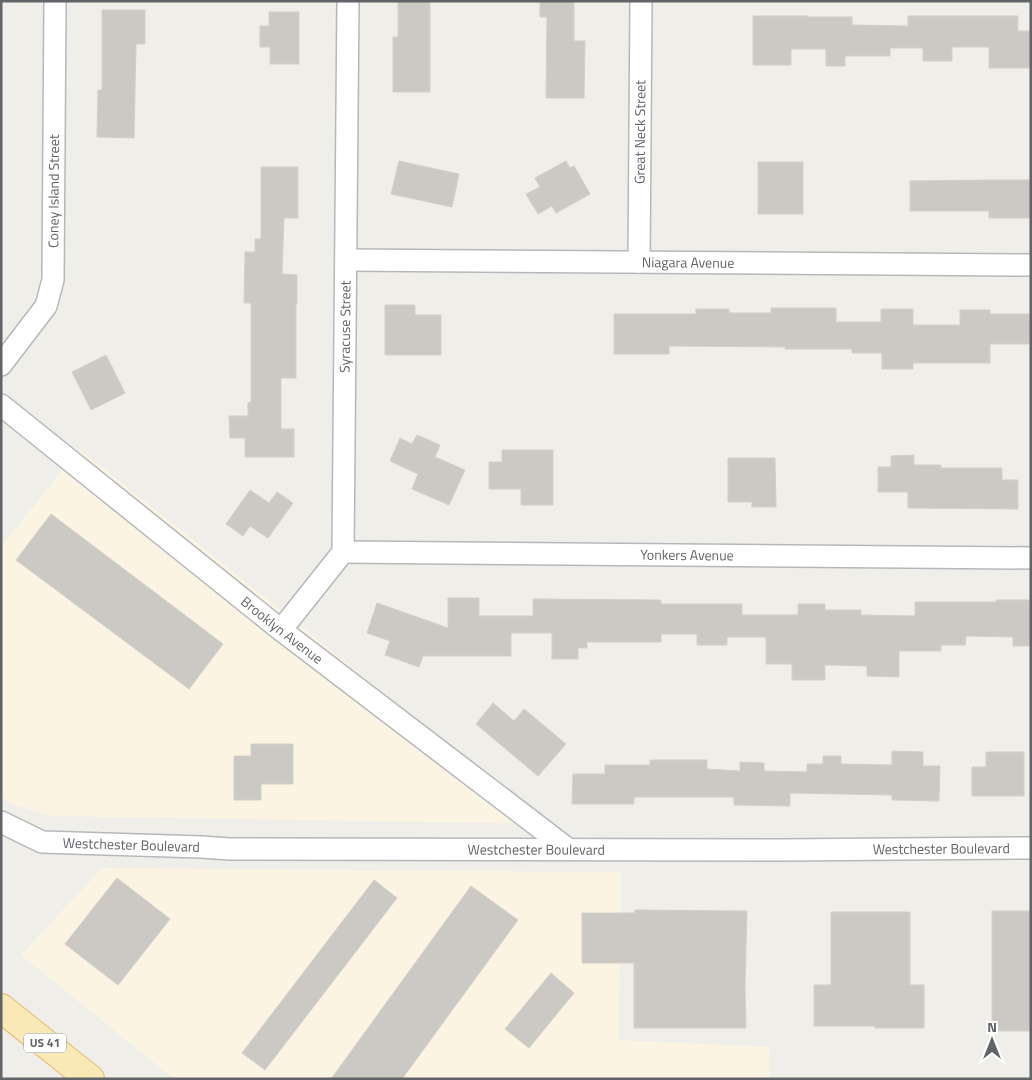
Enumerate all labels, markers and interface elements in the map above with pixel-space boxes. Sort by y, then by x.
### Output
street label: Great Neck Street [629,80,650,184]
street label: Coney Island Street [42,134,64,248]
street label: Niagara Avenue [642,251,734,273]
street label: Syracuse Street [334,280,355,373]
street label: Yonkers Avenue [640,544,734,565]
street label: Brooklyn Avenue [237,591,328,669]
street label: Westchester Boulevard [62,832,200,857]
street label: Westchester Boulevard [873,837,1010,859]
street label: Westchester Boulevard [468,838,605,860]
north arrow [967,1015,1017,1065]
text: N [987,1016,997,1037]
road number: US 41 [24,1034,66,1052]

